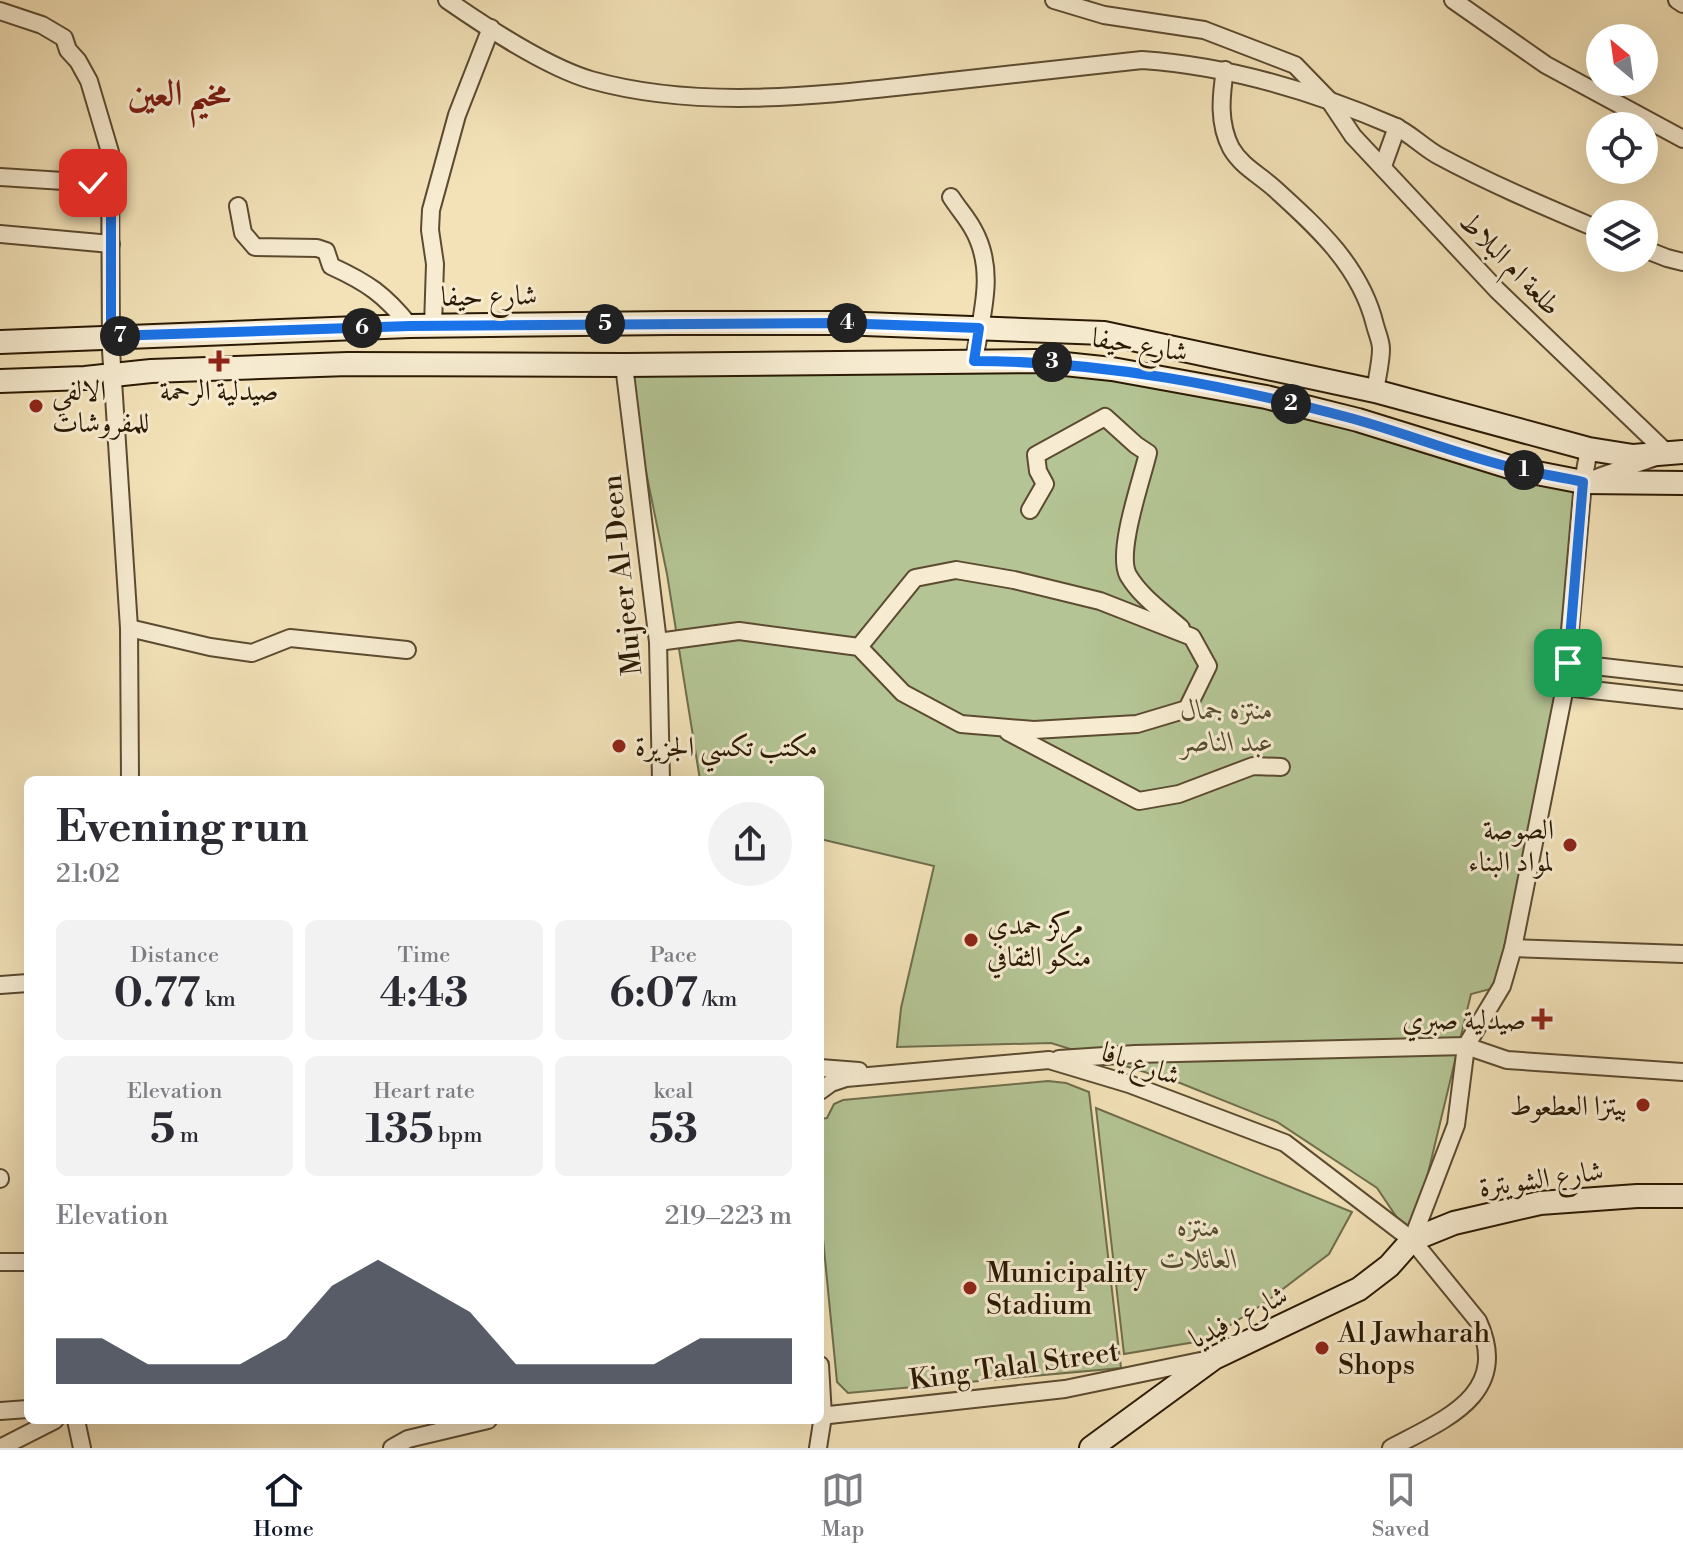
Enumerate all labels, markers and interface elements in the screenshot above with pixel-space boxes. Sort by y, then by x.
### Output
north arrow [1586,24,1658,96]
map controls [1586,24,1658,272]
district label: مخيم العين [128,72,231,128]
button: locate [1586,112,1658,184]
pin [59,149,127,217]
icon: check [71,161,115,205]
button: layers [1586,200,1658,272]
street label: طلعة ام البلاط [1447,204,1568,328]
street label: شارع حيفا [440,278,538,320]
pin: 4 [827,303,867,343]
pin: 5 [585,304,625,344]
pin: 6 [342,308,382,348]
text: 4 [840,309,854,336]
text: 5 [598,310,612,337]
text: 6 [355,314,369,341]
pin: 7 [100,316,140,356]
street label: شارع حيفا [1089,321,1190,375]
text: 7 [114,322,126,349]
pin: 3 [1032,342,1072,382]
text: 3 [1045,348,1059,375]
marker: صيدلية الرحمة [210,352,228,370]
place label: الالفي للمفروشات [52,374,150,441]
place label: صيدلية الرحمة [159,374,279,409]
pin: 2 [1271,384,1311,424]
text: 2 [1284,390,1298,417]
marker: الالفي للمفروشات [27,397,45,415]
pin: 1 [1504,450,1544,490]
text: 1 [1519,456,1529,483]
street label: Mujeer Al-Deen [595,473,650,677]
pin [1534,629,1602,697]
icon: arrive [1546,641,1590,685]
park label: منتزه جمال عبد الناصر [1178,693,1274,760]
place label: مكتب تكسي الجزيرة [635,730,818,773]
marker: مكتب تكسي الجزيرة [610,737,628,755]
text: Evening run [56,800,309,855]
button: share [708,802,792,886]
place label: الصوصة لمواد البناء [1468,813,1554,880]
marker: الصوصة لمواد البناء [1561,836,1579,854]
text: 21:02 [56,858,120,890]
place label: مركز حمدي منكو الثقافي [987,908,1091,979]
marker: مركز حمدي منكو الثقافي [962,931,980,949]
text: Distance [130,942,219,969]
text: Time [398,942,450,969]
text: Pace [650,942,697,969]
text: 0.77 [114,969,200,1019]
text: 4:43 [380,969,468,1019]
text: 6:07 [609,969,698,1019]
text: km [200,986,236,1013]
text: /km [698,986,737,1013]
place label: صيدلية صبري [1402,1003,1526,1042]
marker: صيدلية صبري [1533,1010,1551,1028]
street label: شارع يافا [1095,1035,1184,1099]
text: Elevation [127,1078,222,1105]
text: Heart rate [373,1078,475,1105]
text: kcal [653,1078,693,1105]
place label: بيتزا العطعوط [1509,1089,1627,1124]
marker: بيتزا العطعوط [1634,1096,1652,1114]
text: 5 [150,1105,175,1155]
text: 135 [365,1105,434,1155]
text: 53 [649,1105,698,1155]
text: m [175,1122,199,1149]
text: bpm [434,1122,483,1149]
street label: شارع الشويترة [1477,1153,1606,1210]
text: Elevation [56,1200,169,1232]
text: 219–223 m [665,1200,792,1232]
park label: منتزه العائلات [1160,1210,1238,1277]
place label: Municipality Stadium [986,1256,1147,1323]
street label: شارع رفيديا [1184,1278,1296,1361]
marker: Municipality Stadium [961,1279,979,1297]
place label: Al Jawharah Shops [1337,1316,1490,1383]
street label: King Talal Street [907,1334,1121,1399]
marker: Al Jawharah Shops [1313,1339,1331,1357]
tab: Home [253,1468,314,1543]
tab: Map [821,1468,865,1543]
tab: Saved [1372,1468,1430,1543]

